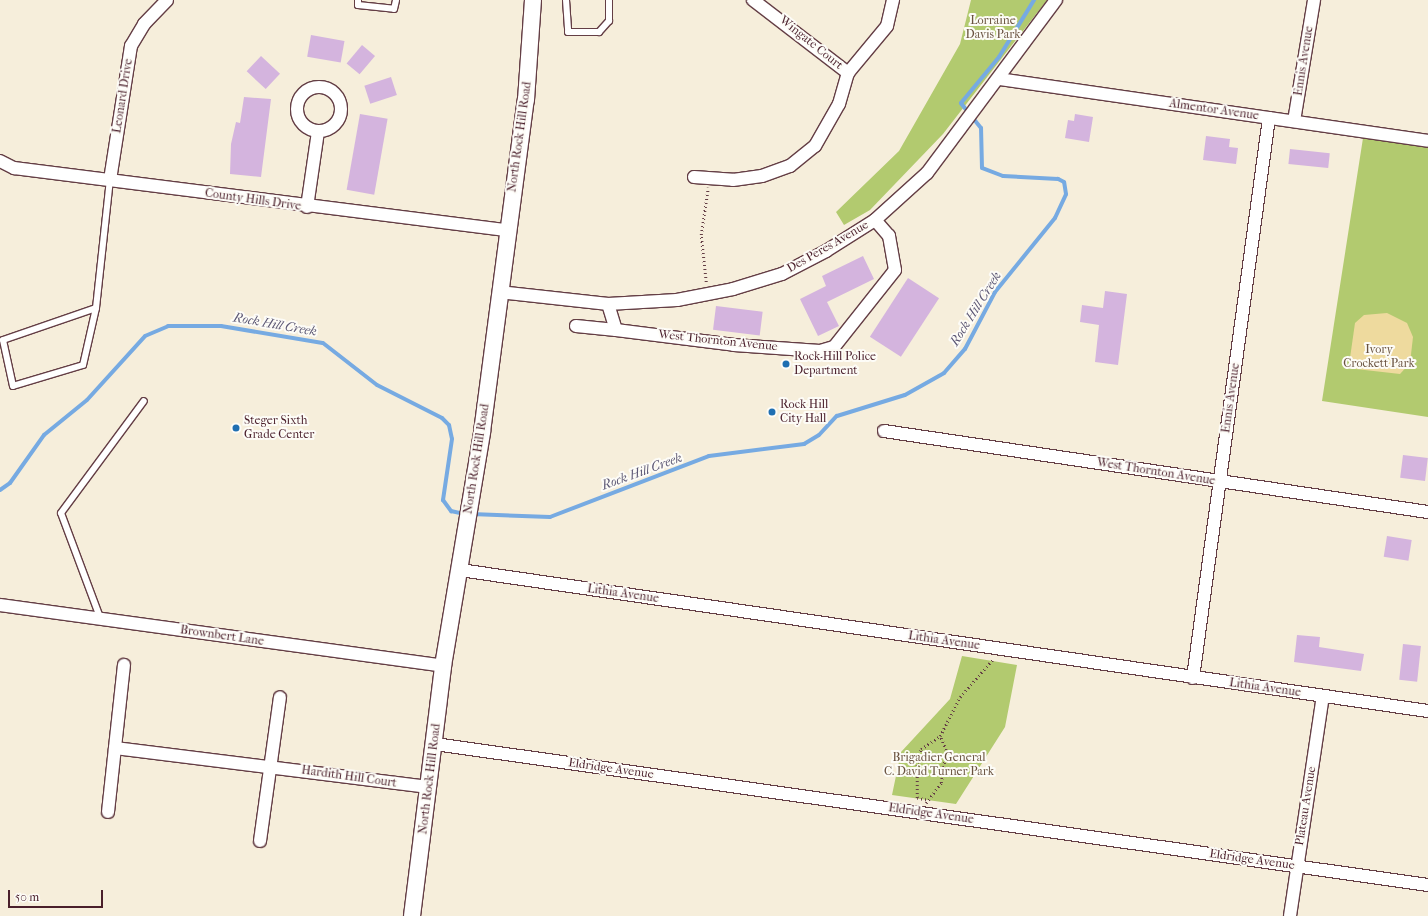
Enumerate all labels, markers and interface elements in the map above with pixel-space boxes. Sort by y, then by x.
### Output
street label: Wingate Court [776,13,846,73]
park label: Lorraine Davis Park [966,14,1020,42]
street label: Ennis Avenue [1291,25,1317,97]
street label: Leonard Drive [110,58,136,134]
street label: North Rock Hill Road [505,81,535,193]
street label: Almentor Avenue [1168,97,1260,123]
street label: County Hills Drive [204,186,302,214]
street label: Des Peres Avenue [785,218,871,276]
water label: Rock Hill Creek [947,269,1005,349]
water label: Rock Hill Creek [232,310,318,340]
street label: West Thornton Avenue [658,328,778,354]
park label: Ivory Crockett Park [1343,343,1415,371]
place label: Rock Hill Police Department [794,350,876,378]
marker: Rock Hill Police Department [781,359,791,369]
street label: Ennis Avenue [1219,362,1243,434]
place label: Rock Hill City Hall [780,398,828,426]
street label: North Rock Hill Road [461,403,493,515]
marker: Rock Hill City Hall [767,407,777,417]
place label: Steger Sixth Grade Center [244,414,314,442]
marker: Steger Sixth Grade Center [231,423,241,433]
water label: Rock Hill Creek [600,450,684,494]
street label: West Thornton Avenue [1096,456,1216,488]
street label: Lithia Avenue [586,582,660,606]
street label: Brownbert Lane [179,623,265,649]
street label: Lithia Avenue [907,629,981,653]
street label: Lithia Avenue [1228,676,1302,700]
street label: North Rock Hill Road [416,723,444,835]
park label: Brigadier General C. David Turner Park [884,751,994,779]
street label: Eldridge Avenue [567,756,655,782]
street label: Hardith Hill Court [300,763,398,791]
street label: Plateau Avenue [1293,765,1319,847]
street label: Eldridge Avenue [887,801,975,827]
street label: Eldridge Avenue [1208,847,1296,873]
scale bar [10,882,105,908]
text: 50 m [15,890,39,904]

